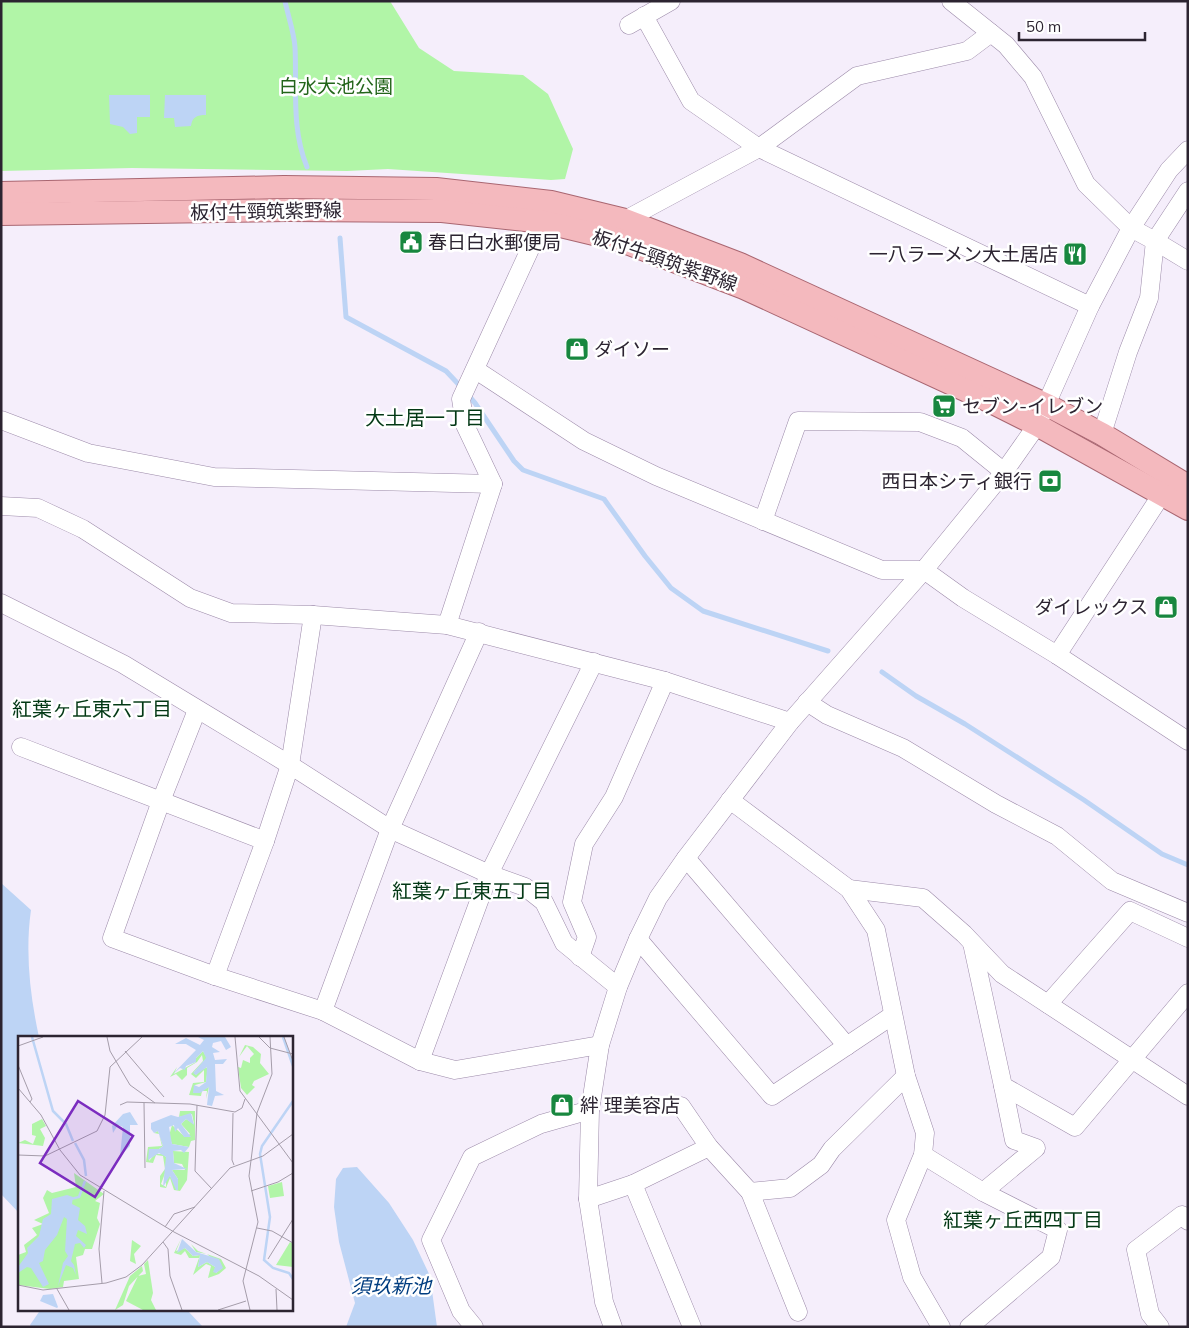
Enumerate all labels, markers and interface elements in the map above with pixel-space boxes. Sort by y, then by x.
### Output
scale bar [1019,10,1145,42]
text: 50 m [1026,17,1061,36]
park label: 白水大池公園 [279,74,393,98]
street label: 板付牛頸筑紫野線 [190,198,342,224]
street label: 板付牛頸筑紫野線 [589,224,741,296]
public building icon: 春日白水郵便局 [398,229,424,255]
place label: 春日白水郵便局 [428,230,561,254]
restaurant icon: 一八ラーメン大土居店 [1062,241,1088,267]
place label: 一八ラーメン大土居店 [869,242,1058,266]
shop icon: ダイソー [564,336,590,362]
place label: ダイソー [594,337,670,361]
supermarket icon: セブン-イレブン [931,393,957,419]
place label: セブン-イレブン [962,394,1103,418]
district label: 大土居一丁目 [365,405,485,430]
bank icon: 西日本シティ銀行 [1037,468,1063,494]
place label: 西日本シティ銀行 [881,469,1032,493]
shop icon: ダイレックス [1153,594,1179,620]
place label: ダイレックス [1035,595,1148,619]
district label: 紅葉ヶ丘東六丁目 [12,696,172,721]
district label: 紅葉ヶ丘東五丁目 [392,878,552,903]
inset map [18,1036,292,1310]
shop icon: 絆 理美容店 [549,1092,575,1118]
place label: 絆 理美容店 [580,1093,680,1117]
district label: 紅葉ヶ丘西四丁目 [943,1207,1103,1232]
water label: 須玖新池 [351,1273,433,1298]

